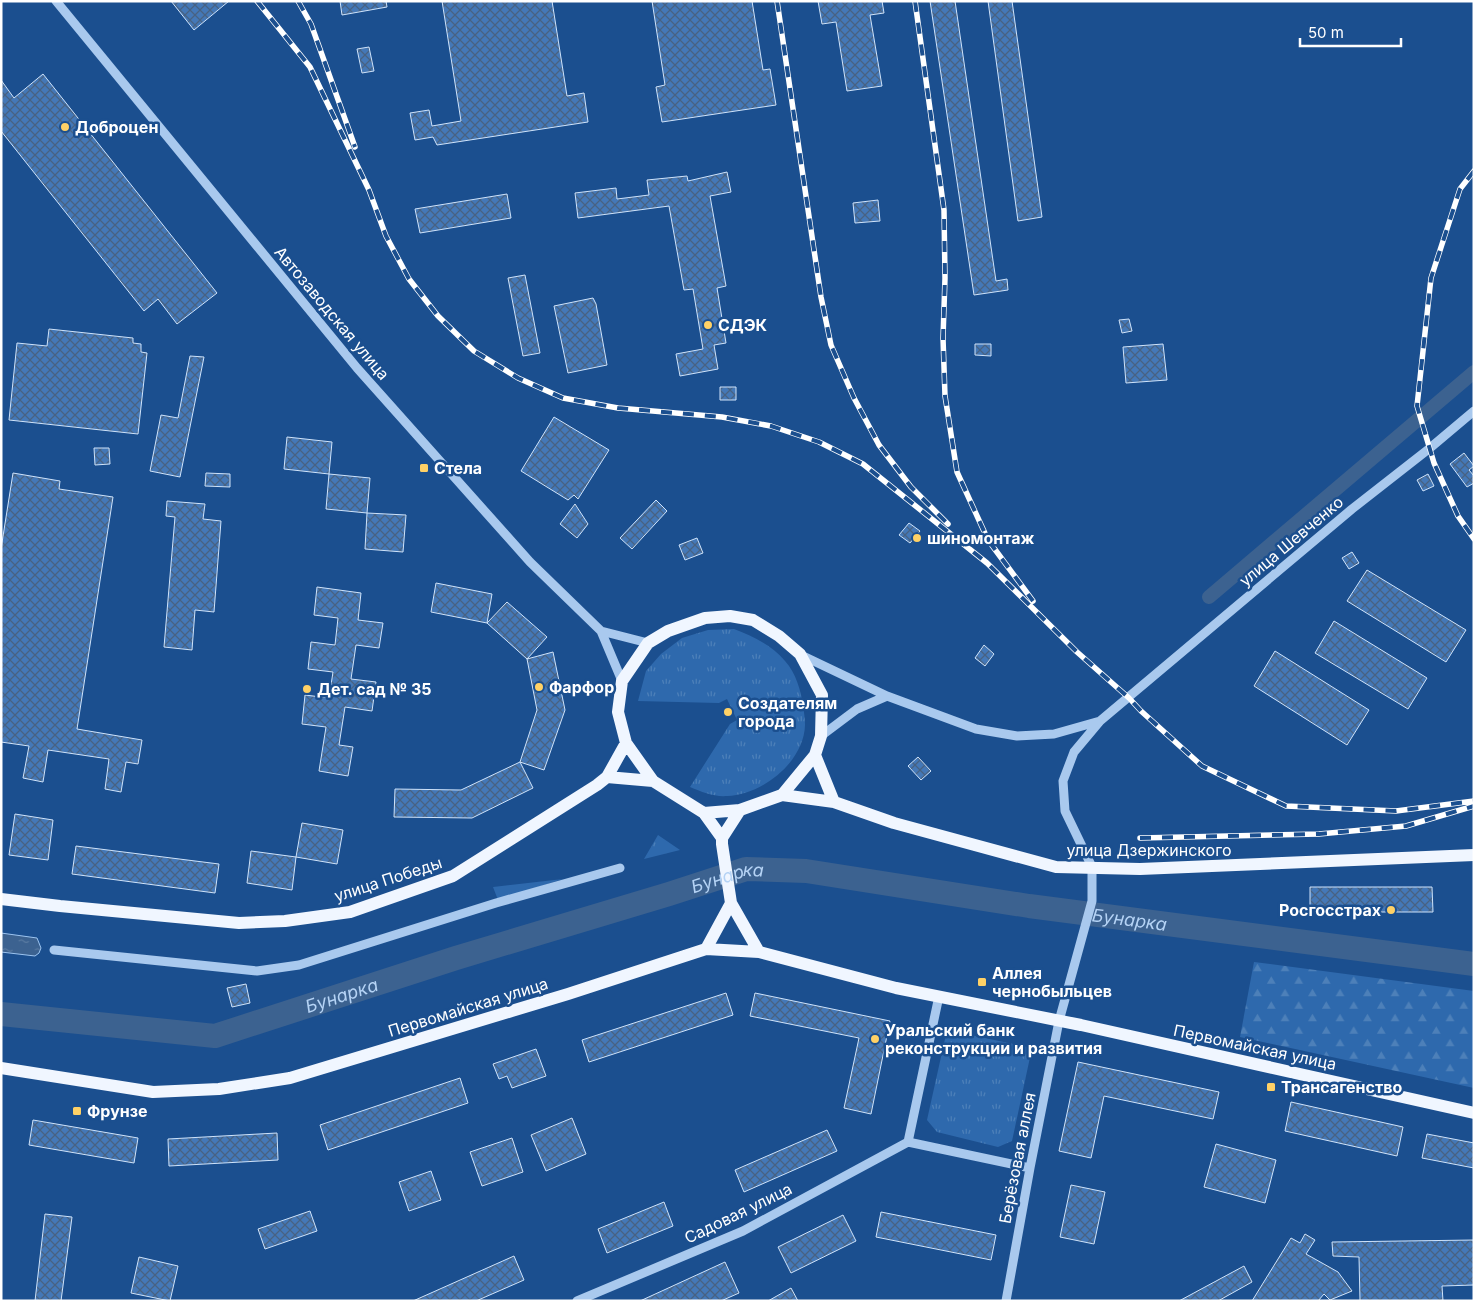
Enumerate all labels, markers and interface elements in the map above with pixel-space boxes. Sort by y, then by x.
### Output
scale bar [1300,15,1401,47]
text: 50 m [1308,23,1344,42]
place label: Доброцен [75,117,158,137]
marker: Доброцен [59,121,71,133]
street label: Автозаводская улица [270,242,394,384]
place label: СДЭК [718,315,768,335]
marker: СДЭК [702,319,714,331]
place label: Стела [434,458,482,478]
marker: Стела [418,462,430,474]
street label: улица Шевченко [1235,492,1347,590]
place label: шиномонтаж [927,528,1034,548]
marker: шиномонтаж [911,532,923,544]
place label: Фарфор [549,677,614,697]
place label: Дет. сад № 35 [317,679,432,699]
marker: Фарфор [533,681,545,693]
marker: Дет. сад № 35 [301,683,313,695]
place label: Создателям города [738,693,837,731]
marker: Создателям города [722,706,734,718]
street label: улица Дзержинского [1067,840,1231,860]
street label: улица Победы [332,852,444,906]
water label: Бунарка [688,858,764,897]
place label: Росгосстрах [1279,900,1381,920]
water label: Бунарка [1091,904,1168,934]
marker: Росгосстрах [1385,904,1397,916]
place label: Аллея чернобыльцев [992,963,1112,1001]
water label: Бунарка [302,973,380,1017]
street label: Первомайская улица [386,973,550,1041]
marker: Аллея чернобыльцев [976,976,988,988]
place label: Уральский банк реконструкции и развития [885,1020,1102,1058]
street label: Первомайская улица [1172,1020,1338,1074]
marker: Уральский банк реконструкции и развития [869,1033,881,1045]
place label: Трансагенство [1281,1077,1402,1097]
marker: Трансагенство [1265,1081,1277,1093]
street label: Берёзовая аллея [994,1091,1040,1225]
place label: Фрунзе [87,1101,148,1121]
marker: Фрунзе [71,1105,83,1117]
street label: Садовая улица [681,1178,795,1248]

